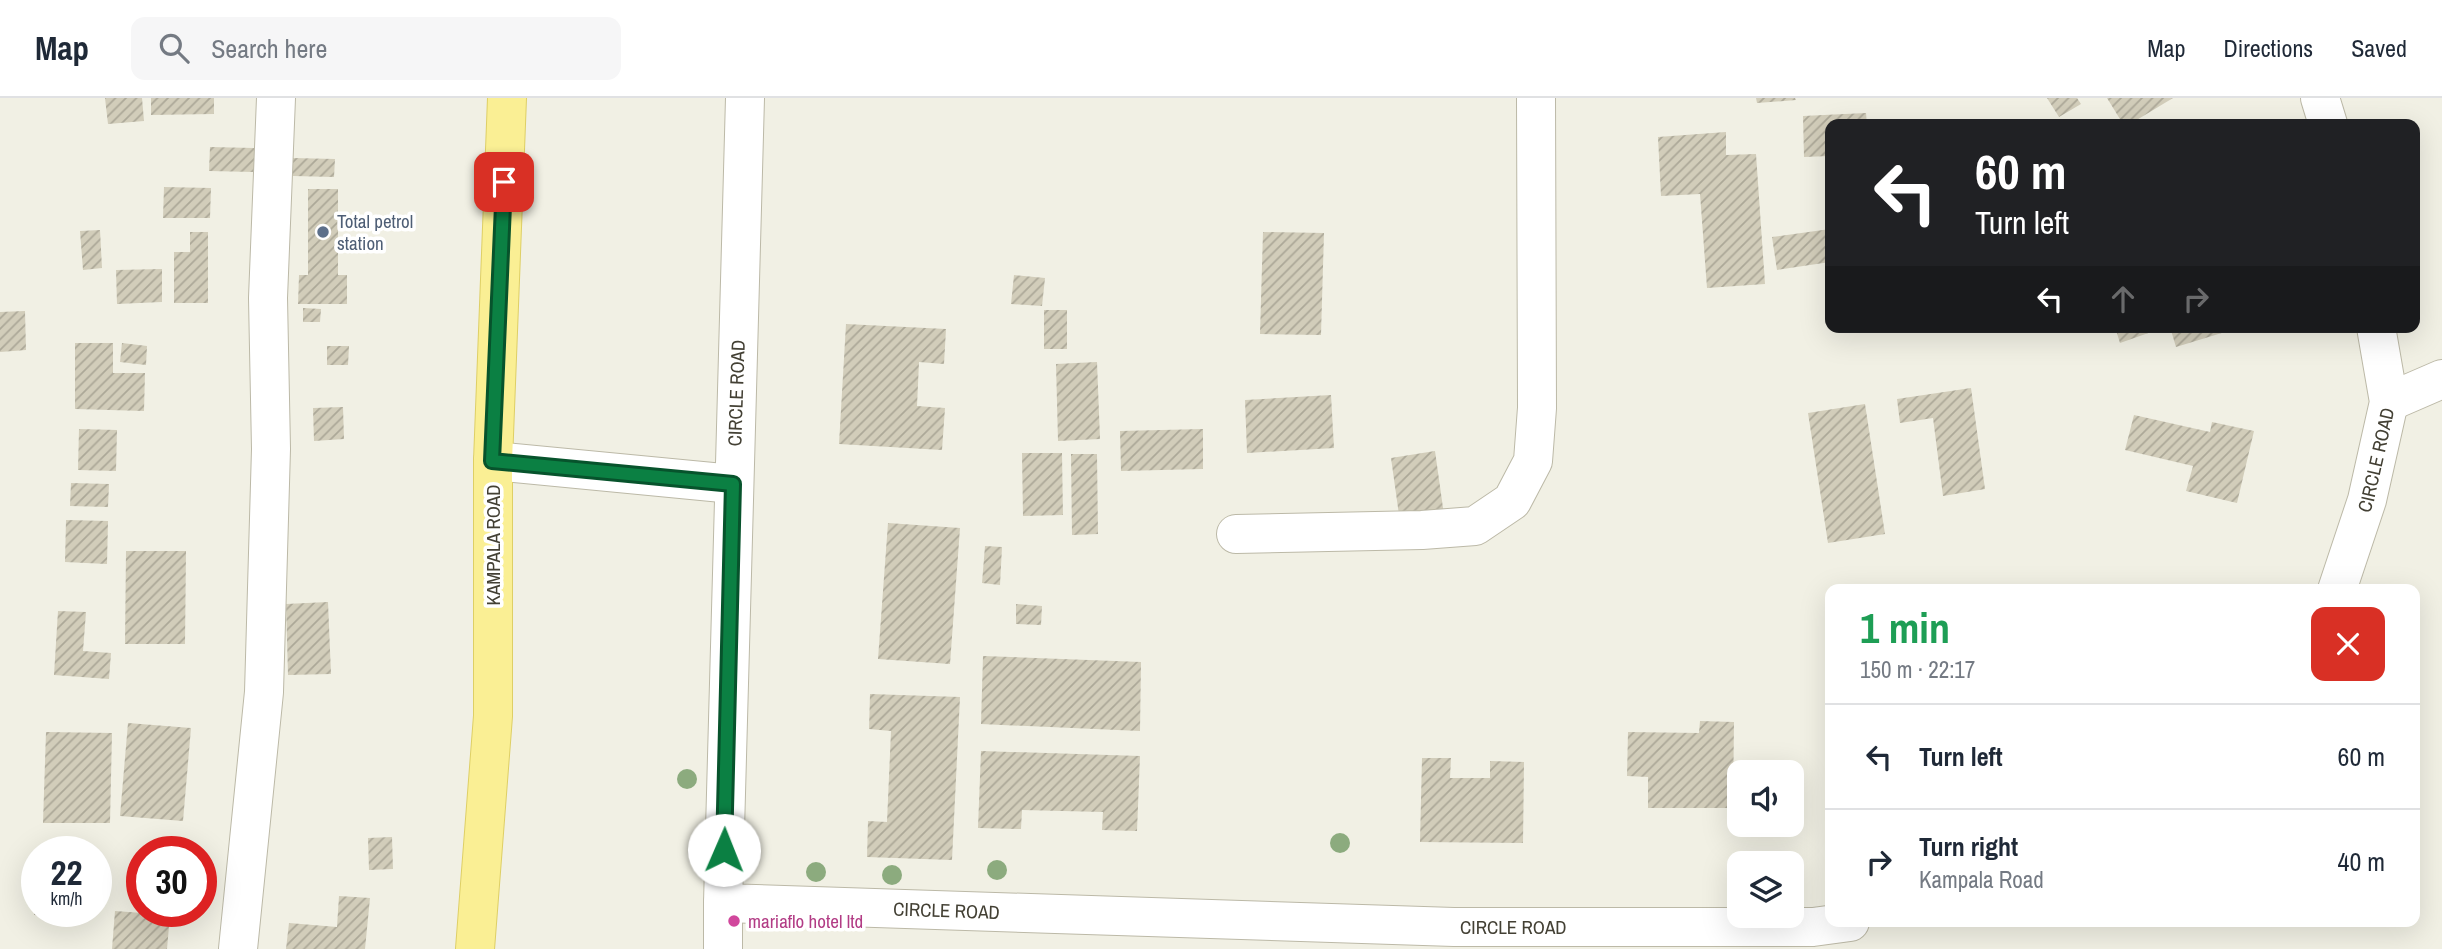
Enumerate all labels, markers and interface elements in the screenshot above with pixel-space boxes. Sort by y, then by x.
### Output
search box [131,17,621,80]
text: Map [35,26,89,70]
icon: search [155,29,193,67]
text: Search here [211,31,327,66]
text: Map [2147,32,2185,64]
text: Directions [2223,32,2313,64]
text: Saved [2351,32,2407,64]
text: 60 m [1975,138,2067,204]
icon: left [1860,147,1951,238]
pin [474,152,534,212]
icon: arrive [485,163,523,201]
text: Turn left [1975,201,2069,244]
place label: Total petrol station [337,208,413,256]
marker: Total petrol station [315,224,331,240]
icon: left [2031,280,2069,318]
icon: ahead [2104,280,2142,318]
icon: right [2177,280,2215,318]
street label: CIRCLE ROAD [721,339,751,447]
street label: CIRCLE ROAD [2351,405,2400,516]
street label: KAMPALA ROAD [480,485,506,605]
text: 1 min [1860,600,1950,656]
button: close [2311,607,2385,681]
text: 150 m · 22:17 [1860,654,1975,685]
icon: left [1860,738,1898,776]
text: Turn left [1919,739,2003,774]
text: 60 m [2338,739,2385,774]
map controls [1727,760,1804,928]
button: sound [1727,760,1804,837]
position arrow [687,813,761,887]
text: Turn right [1919,829,2018,864]
speed limit sign: 30 [126,836,217,927]
icon: right [1860,843,1898,881]
text: 40 m [2338,844,2385,879]
text: 22 [51,849,82,896]
button: layers [1727,851,1804,928]
text: Kampala Road [1919,864,2044,895]
text: km/h [51,886,83,911]
street label: CIRCLE ROAD [893,896,1000,925]
place label: mariaflo hotel ltd [748,908,863,934]
marker: mariaflo hotel ltd [726,913,742,929]
street label: CIRCLE ROAD [1460,914,1567,940]

